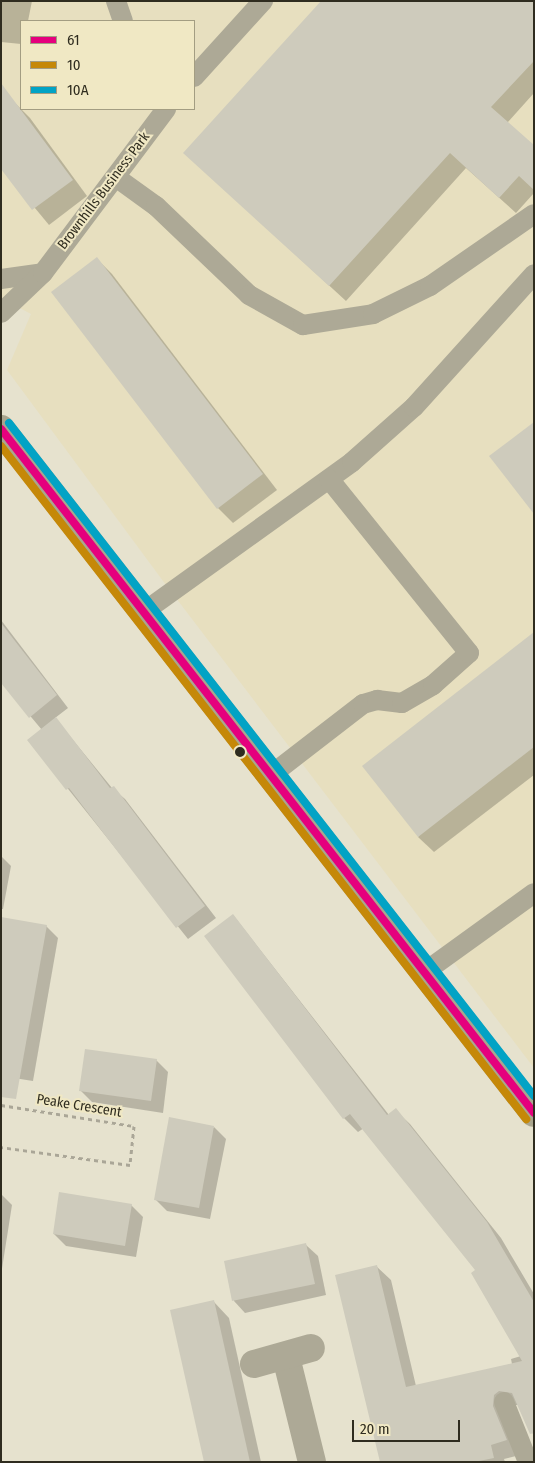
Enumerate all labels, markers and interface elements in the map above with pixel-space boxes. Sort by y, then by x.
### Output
legend [20,20,195,110]
text: 61 [67,31,80,49]
text: 10 [67,56,81,74]
text: 10A [67,81,89,99]
street label: Brownhills Business Park [54,129,154,253]
unlabelled marker [235,747,245,757]
street label: Peake Crescent [35,1091,123,1121]
scale bar [355,1410,462,1442]
text: 20 m [360,1420,390,1438]

